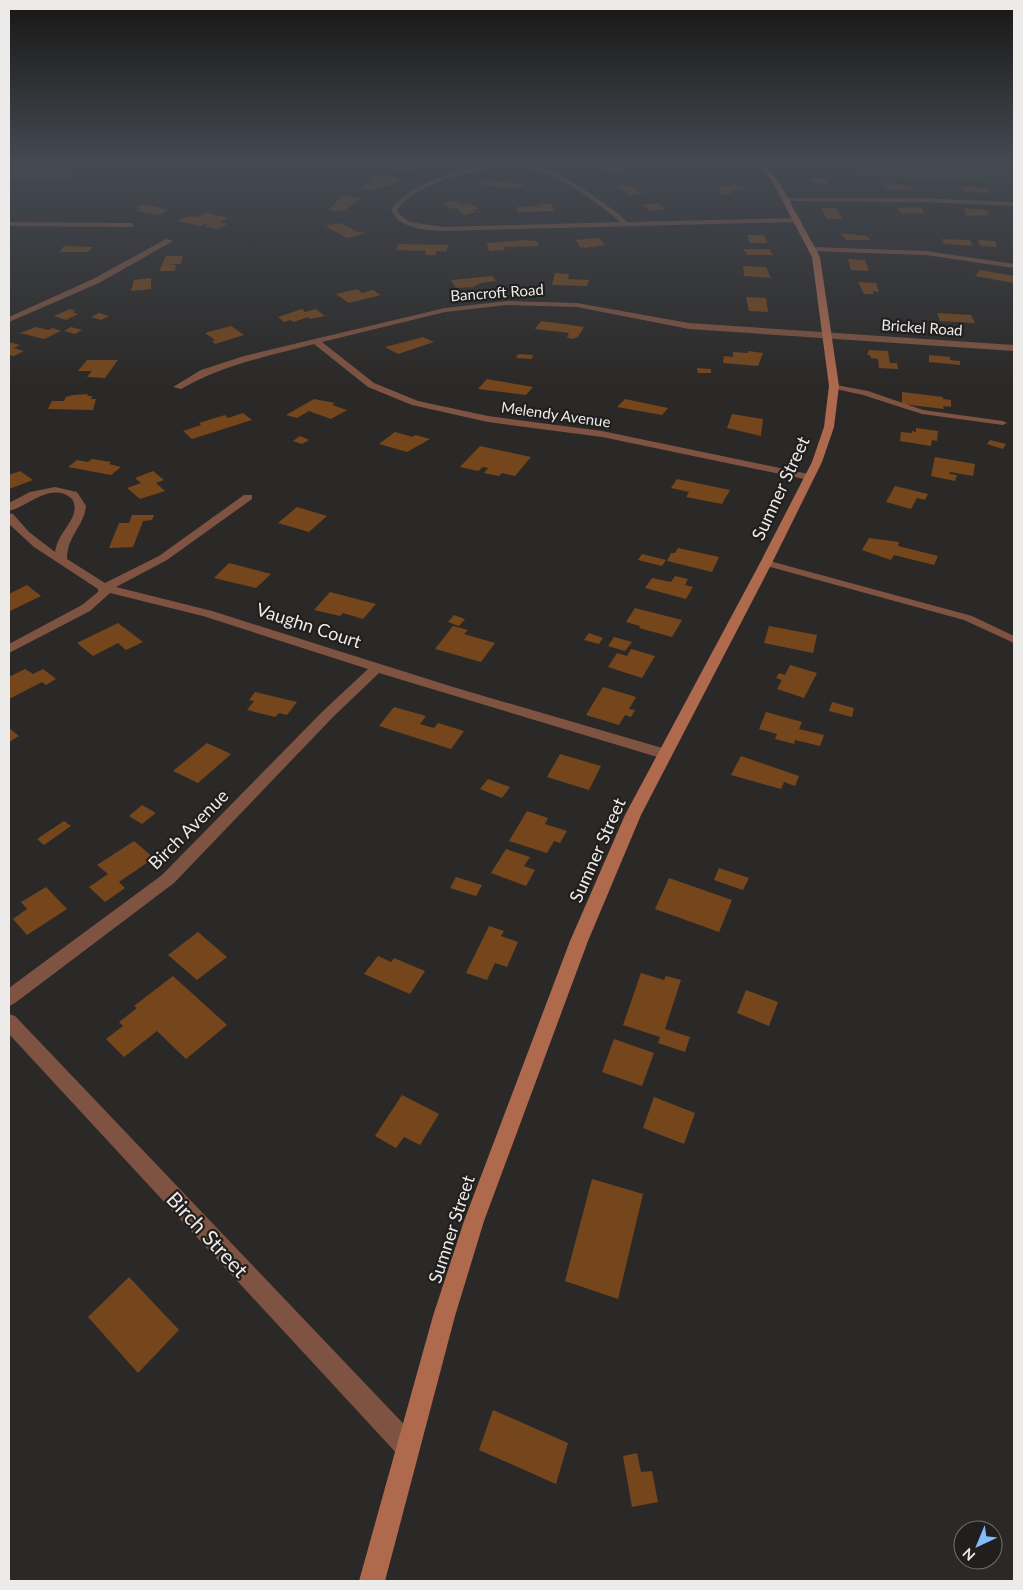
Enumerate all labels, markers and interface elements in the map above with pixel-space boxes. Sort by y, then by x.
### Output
street label: Bancroft Road [450,280,544,304]
street label: Brickel Road [881,315,963,339]
street label: Melendy Avenue [500,397,612,431]
street label: Sumner Street [746,432,814,543]
street label: Vaughn Court [254,598,365,652]
street label: Birch Avenue [143,784,233,874]
street label: Sumner Street [564,794,630,906]
street label: Sumner Street [423,1172,479,1286]
street label: Birch Street [162,1186,254,1282]
north arrow [953,1520,1003,1570]
text: N [959,1545,978,1565]

